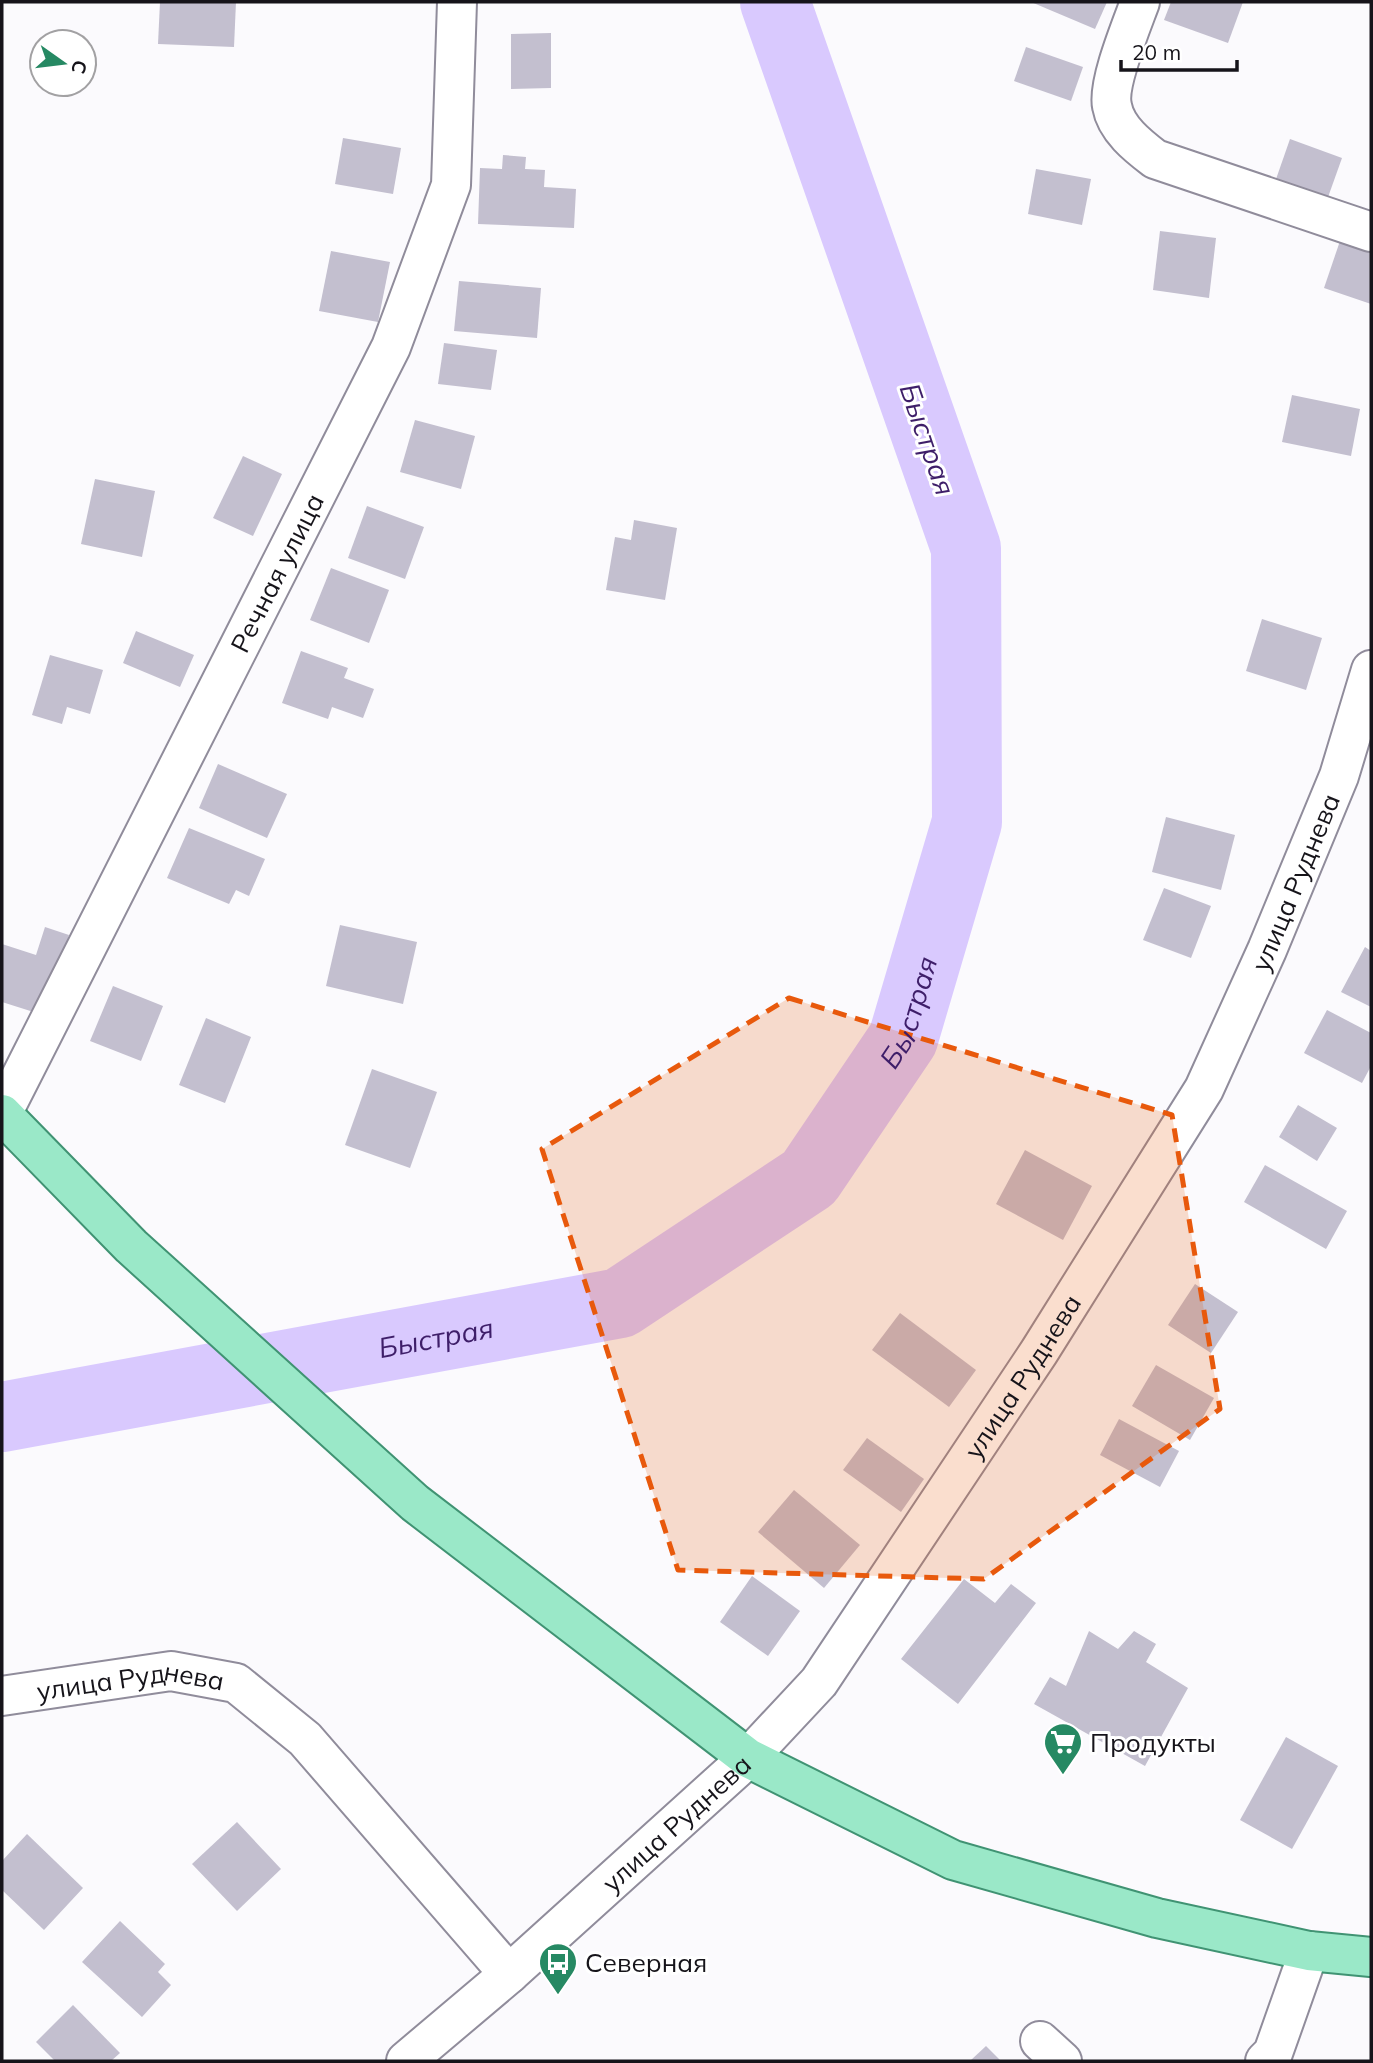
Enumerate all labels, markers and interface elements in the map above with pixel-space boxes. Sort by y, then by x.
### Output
north arrow [28,28,98,98]
scale bar [1121,28,1236,72]
text: 20 m [1132,39,1181,65]
text: С [66,58,93,76]
water label: Быстрая [893,378,963,500]
street label: Речная улица [223,488,331,658]
street label: улица Руднева [1243,788,1347,976]
water label: Быстрая [871,952,944,1074]
street label: улица Руднева [956,1288,1088,1465]
water label: Быстрая [375,1309,496,1365]
street label: улица Руднева [34,1654,227,1707]
supermarket icon: Продукты [1042,1721,1084,1776]
place label: Продукты [1090,1726,1216,1759]
street label: улица Руднева [595,1747,757,1899]
bus stop icon: Северная [537,1941,579,1996]
place label: Северная [585,1946,707,1979]

